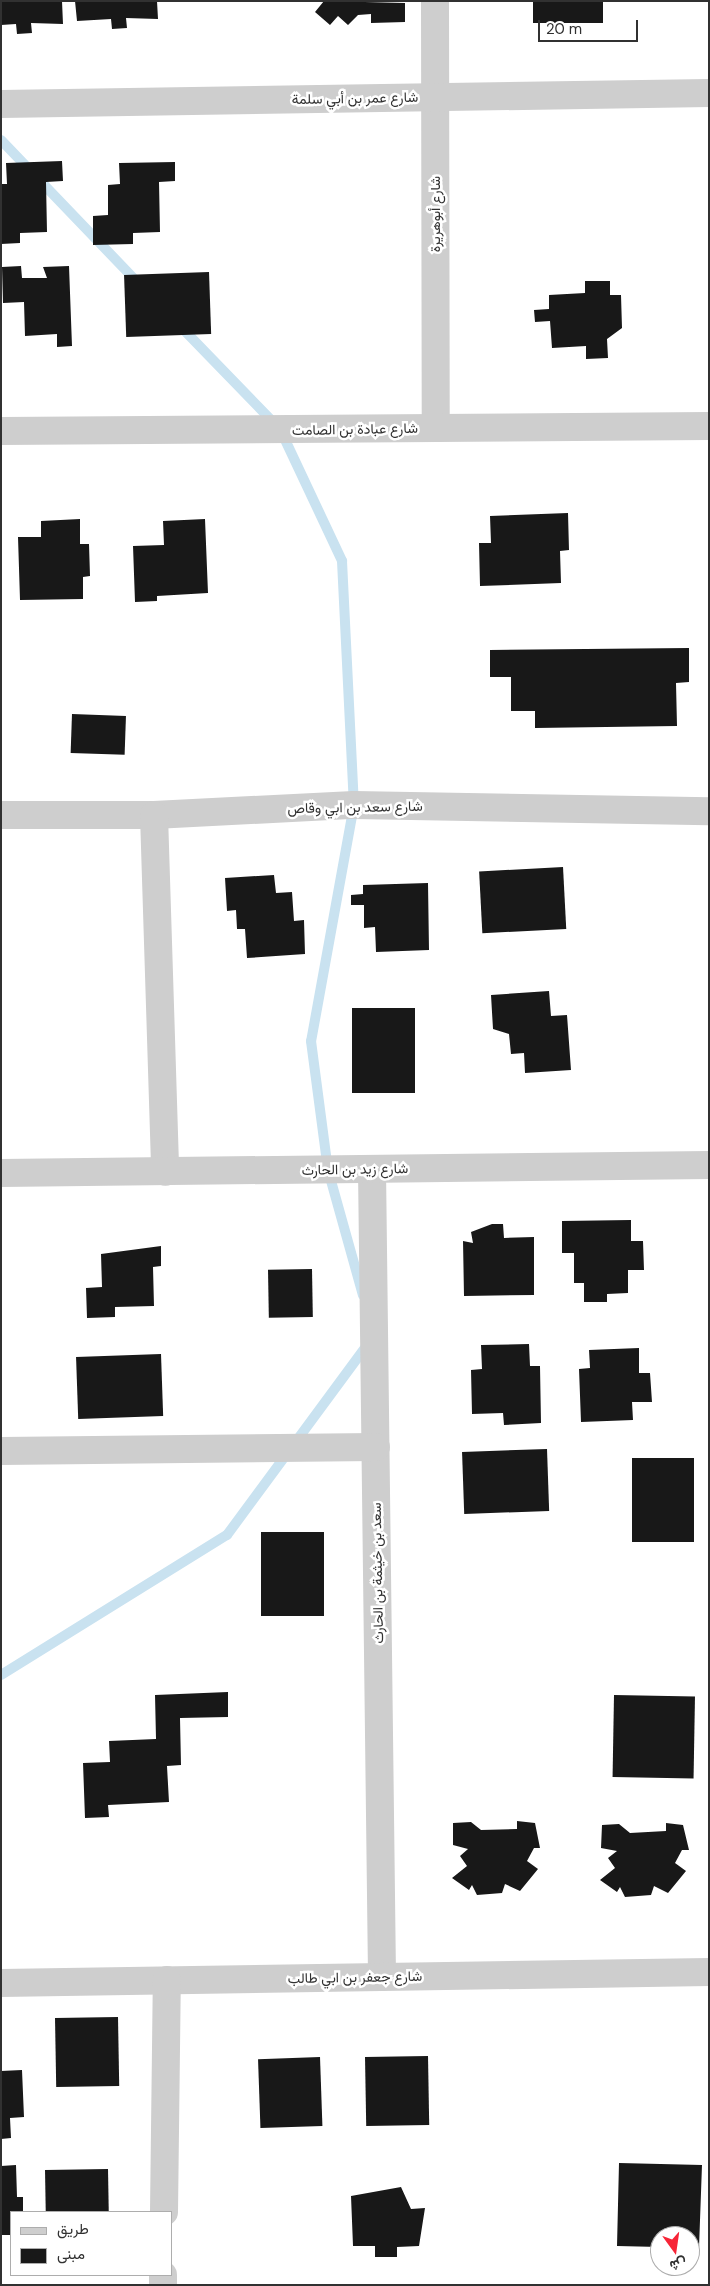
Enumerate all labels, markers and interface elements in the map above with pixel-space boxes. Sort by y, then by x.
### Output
scale bar [540,10,640,42]
text: 20 m [546,19,582,39]
street label: شارع عمر بن أبي سلمة [292,88,418,108]
street label: شارع أبوهريرة [427,176,443,252]
street label: شارع عبادة بن الصامت [292,420,418,438]
street label: شارع سعد بن ابي وقاص [287,797,423,817]
street label: شارع زيد بن الحارث [302,1160,408,1178]
street label: سعد بن خيثمة بن الحارث [367,1502,387,1644]
street label: شارع جعفر بن ابي طالب [288,1967,422,1987]
legend [10,2211,172,2276]
text: طريق [57,2219,89,2239]
north arrow [650,2226,700,2276]
text: مبنى [57,2244,85,2264]
text: ش [668,2254,689,2275]

